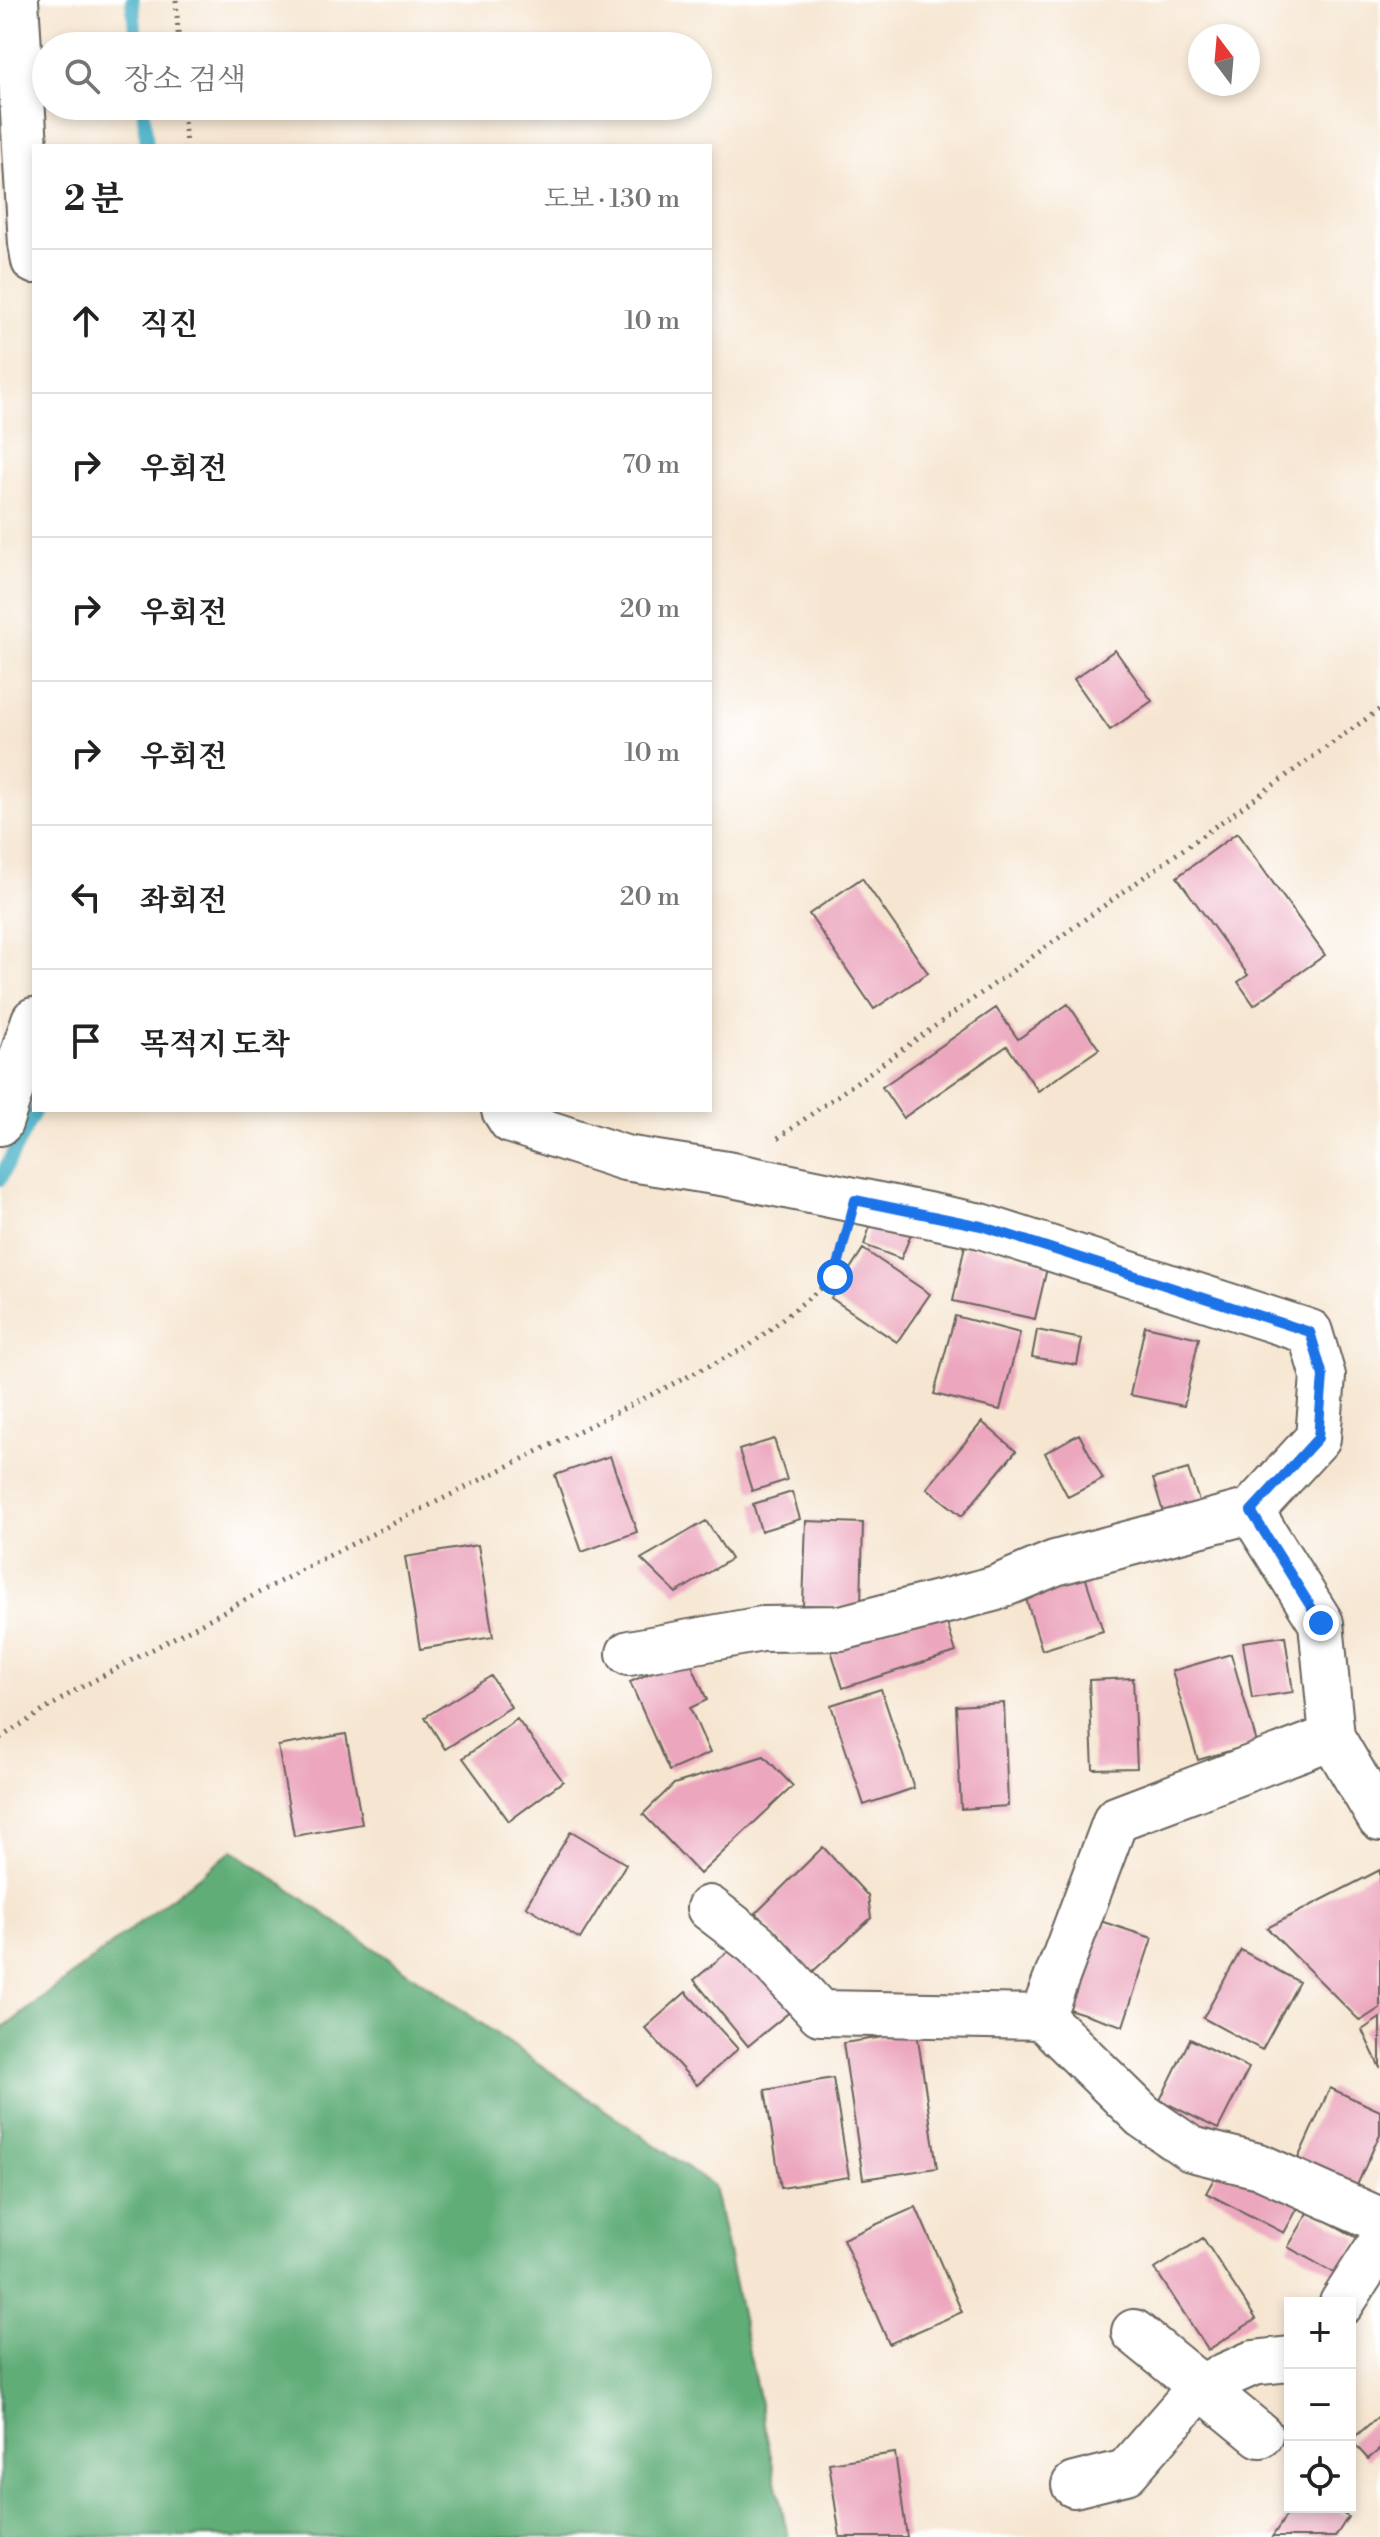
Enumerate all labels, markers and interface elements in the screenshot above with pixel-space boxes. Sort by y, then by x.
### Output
north arrow [1188,24,1260,96]
search box [32,32,712,120]
icon: search [60,54,104,98]
text: 장소 검색 [124,61,246,99]
text: 2 분 [64,179,124,221]
text: 도보 · 130 m [544,183,680,215]
icon: ahead [64,299,108,343]
text: 10 m [624,305,680,337]
text: 직진 [140,306,198,344]
icon: right [64,443,108,487]
text: 70 m [622,449,680,481]
text: 우회전 [140,450,227,488]
icon: right [64,587,108,631]
text: 20 m [620,593,680,625]
text: 우회전 [140,594,227,632]
icon: right [64,731,108,775]
text: 10 m [624,737,680,769]
text: 우회전 [140,738,227,776]
icon: left [64,875,108,919]
text: 20 m [620,881,680,913]
text: 좌회전 [140,882,227,920]
icon: arrive [64,1019,108,1063]
text: 목적지 도착 [140,1026,290,1064]
route start [817,1259,853,1295]
route end [1303,1605,1339,1641]
map controls [1284,2297,1356,2513]
button: + [1284,2297,1356,2369]
button: − [1284,2369,1356,2441]
button: locate [1284,2441,1356,2513]

